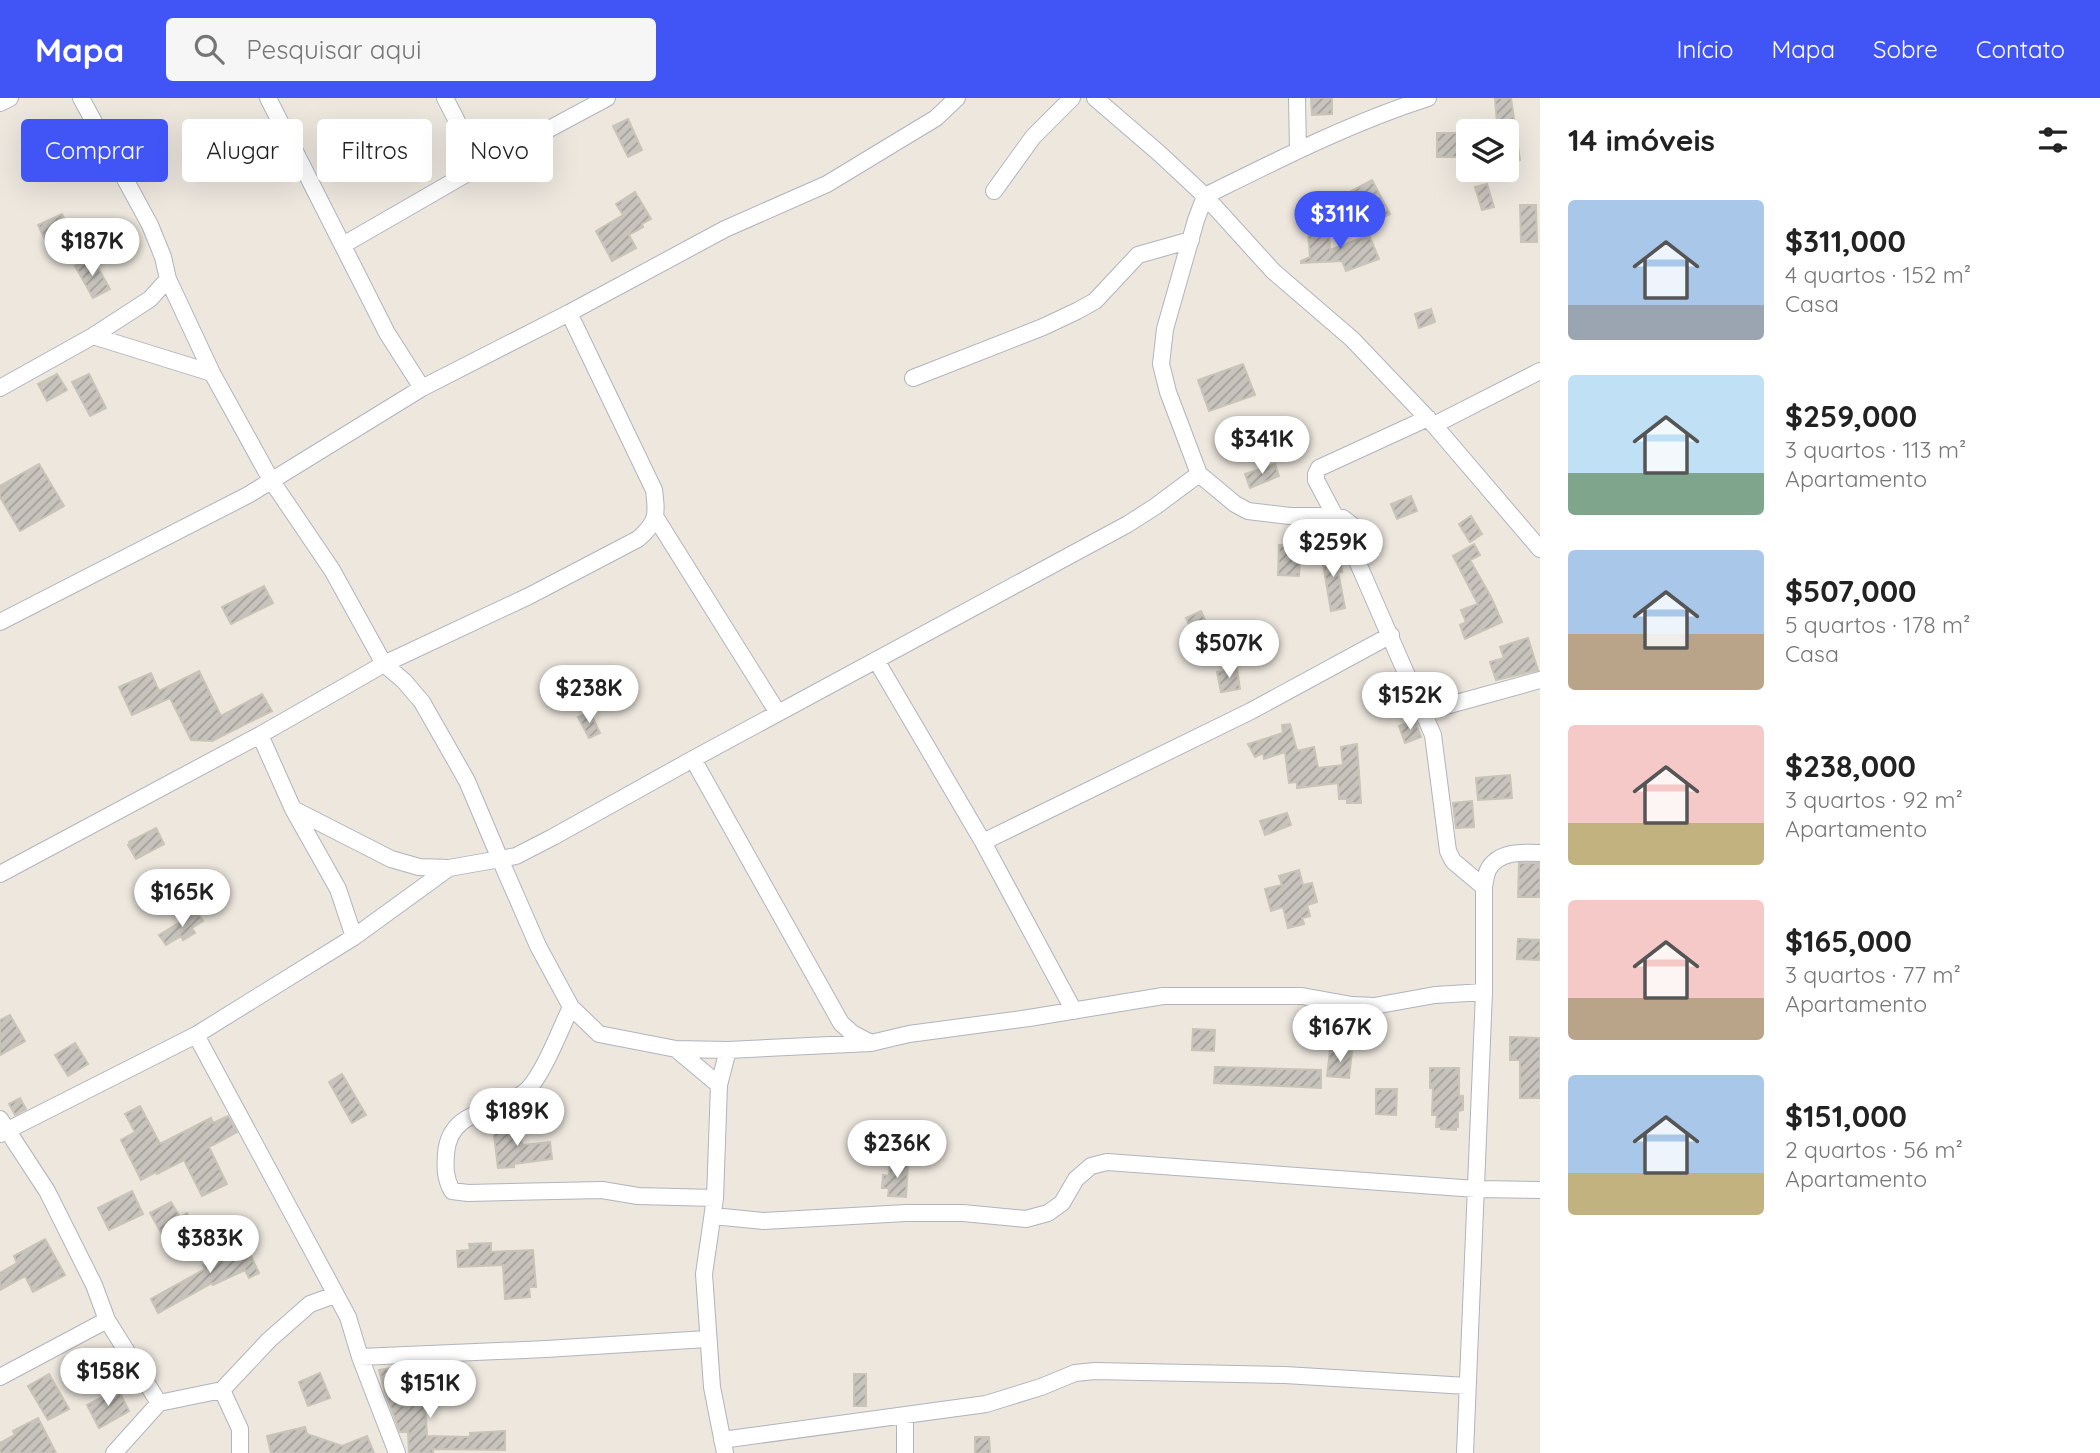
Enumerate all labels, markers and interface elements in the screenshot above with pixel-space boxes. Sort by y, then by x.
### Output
search box [166,18,656,81]
text: Mapa [35,29,124,70]
icon: search [190,30,228,68]
text: Pesquisar aqui [246,33,422,66]
text: Início [1676,34,1733,64]
text: Mapa [1771,34,1835,64]
text: Sobre [1873,34,1938,64]
text: Contato [1976,34,2065,64]
chip: Comprar [21,119,168,182]
chip: Alugar [182,119,303,182]
chip: Filtros [317,119,432,182]
chip: Novo [446,119,553,182]
map controls [1456,119,1519,182]
button: layers [1456,119,1519,182]
text: 14 imóveis [1568,121,1715,159]
icon: filters [2034,121,2072,159]
pin: $311K [1291,192,1389,251]
text: $311K [1310,199,1370,228]
pin: $187K [43,218,141,278]
text: $311,000 [1785,222,1906,260]
text: $187K [61,226,123,255]
icon: home [1624,228,1708,312]
text: 4 quartos · 152 m² [1785,260,1971,289]
text: Casa [1785,289,1839,318]
text: $259,000 [1785,397,1917,435]
icon: home [1624,403,1708,487]
pin: $341K [1213,416,1311,476]
text: $341K [1231,424,1293,453]
text: 3 quartos · 113 m² [1785,435,1966,464]
text: Apartamento [1785,464,1927,493]
pin: $259K [1284,519,1382,579]
text: $259K [1299,527,1367,556]
text: $507,000 [1785,572,1917,610]
icon: home [1624,578,1708,662]
text: 5 quartos · 178 m² [1785,610,1970,639]
pin: $507K [1180,620,1278,680]
text: $507K [1195,628,1263,657]
text: Casa [1785,639,1839,668]
pin: $238K [540,666,638,725]
pin: $152K [1361,672,1459,732]
text: $238K [556,673,622,702]
text: $152K [1378,680,1442,709]
text: $238,000 [1785,747,1916,785]
icon: home [1624,753,1708,837]
text: 3 quartos · 92 m² [1785,785,1963,814]
text: Apartamento [1785,814,1927,843]
pin: $165K [133,870,231,929]
text: $165K [150,877,214,906]
text: $165,000 [1785,922,1912,960]
icon: home [1624,928,1708,1012]
text: 3 quartos · 77 m² [1785,960,1961,989]
text: Apartamento [1785,989,1927,1018]
pin: $167K [1291,1004,1389,1064]
text: $167K [1308,1012,1372,1041]
pin: $189K [468,1088,566,1148]
text: $189K [485,1096,549,1125]
text: $151,000 [1785,1097,1907,1135]
icon: home [1624,1103,1708,1187]
pin: $236K [848,1121,946,1180]
text: $236K [864,1128,930,1157]
text: 2 quartos · 56 m² [1785,1135,1963,1164]
text: Apartamento [1785,1164,1927,1193]
pin: $383K [161,1216,259,1275]
text: $383K [177,1223,243,1252]
pin: $158K [59,1348,157,1408]
text: $158K [76,1356,140,1385]
pin: $151K [381,1360,479,1420]
text: $151K [400,1368,460,1397]

